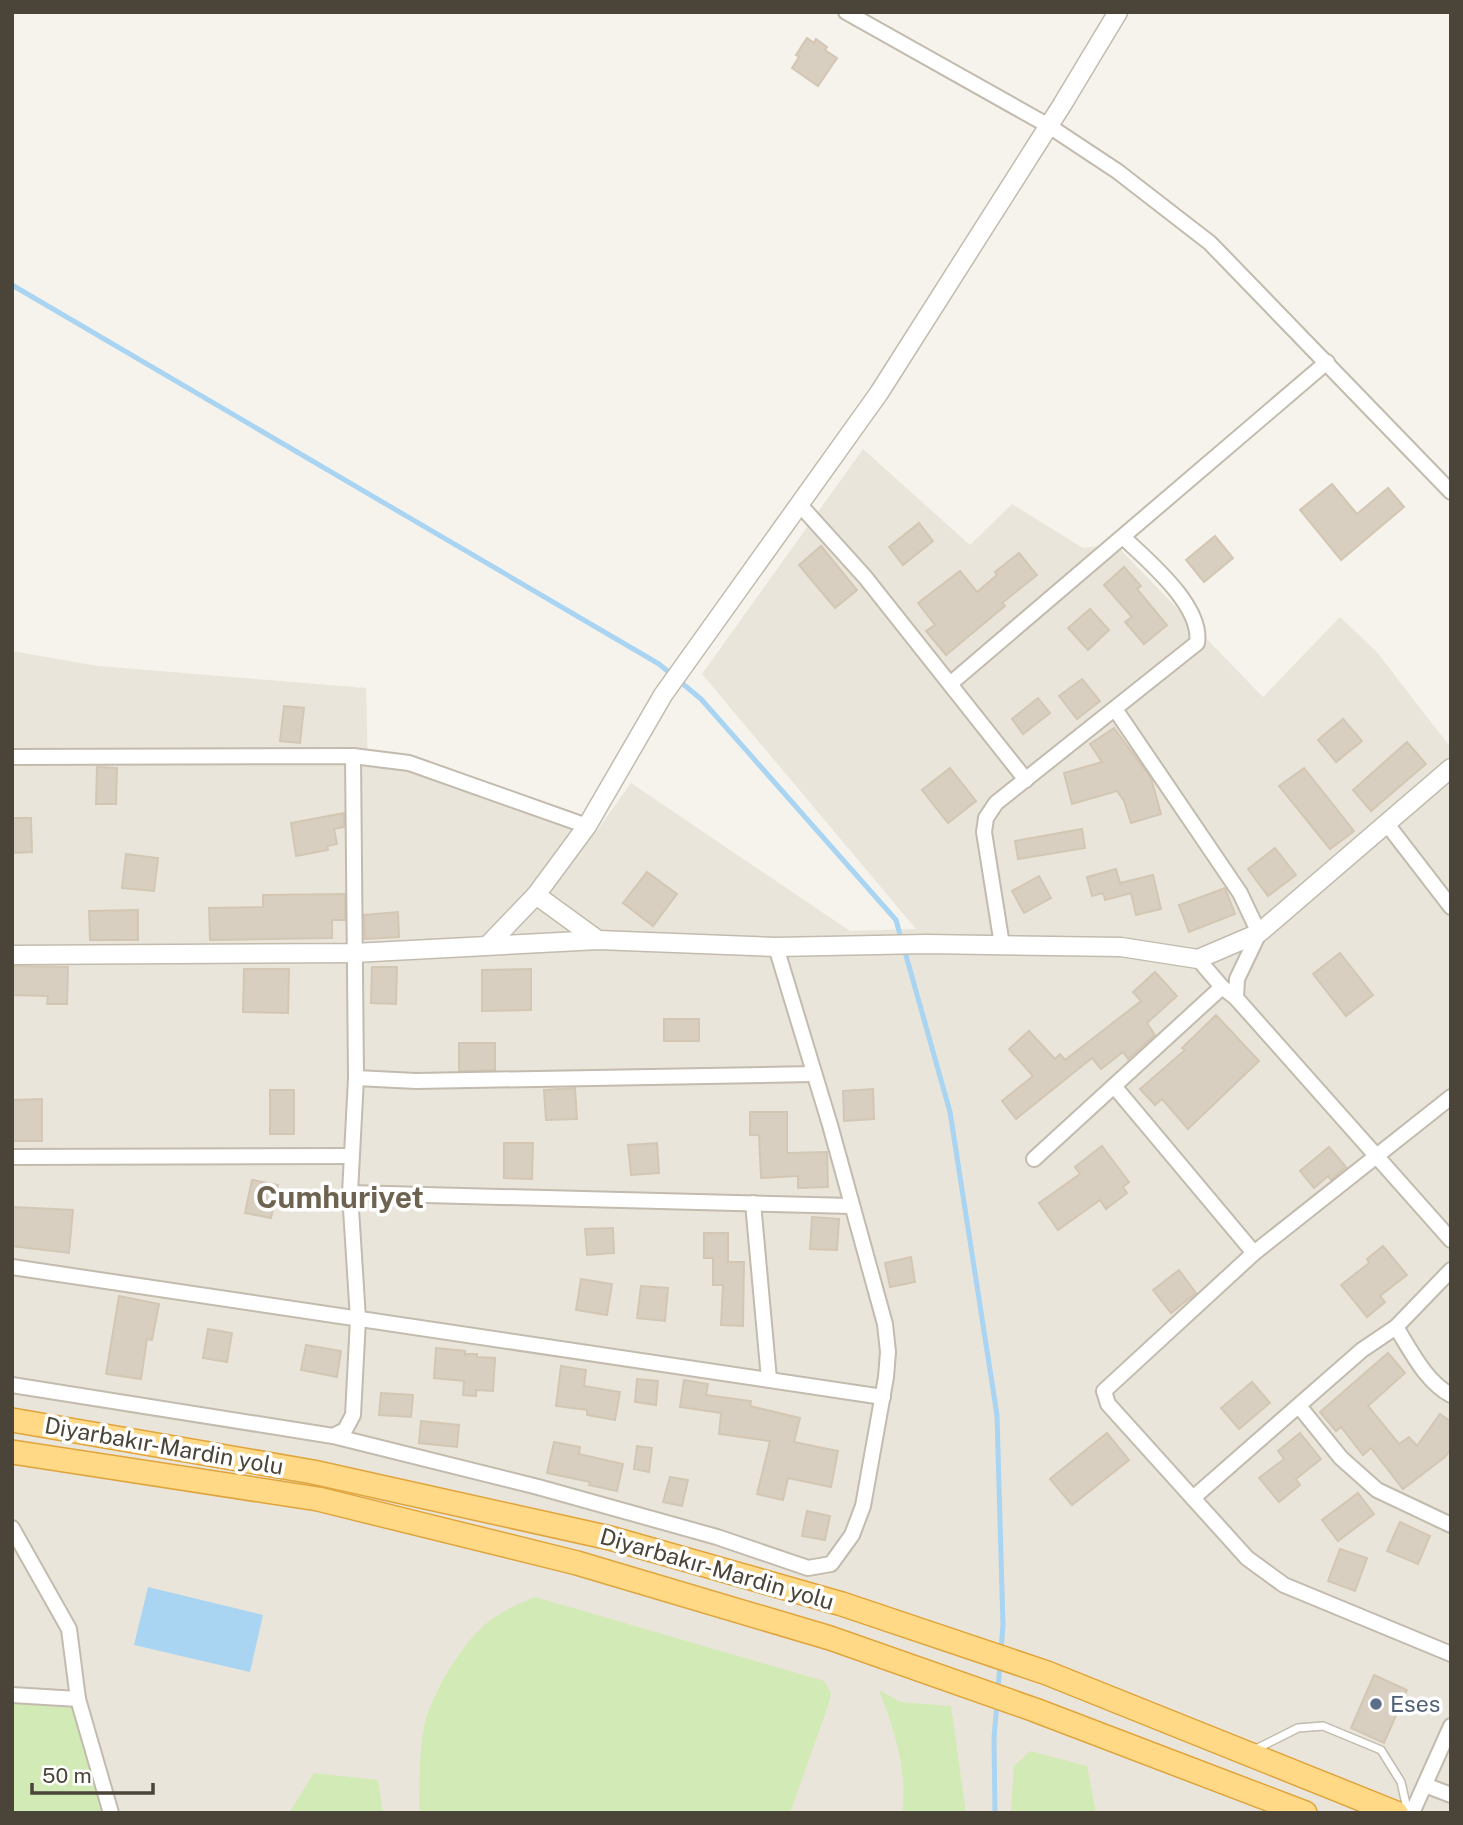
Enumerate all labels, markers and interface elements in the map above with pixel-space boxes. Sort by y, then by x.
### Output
district label: Cumhuriyet [256,1179,424,1215]
street label: Diyarbakır-Mardin yolu [43,1411,286,1480]
street label: Diyarbakır-Mardin yolu [597,1522,837,1615]
place label: Eses [1390,1690,1440,1717]
marker: Eses [1368,1696,1384,1712]
scale bar [32,1752,152,1796]
text: 50 m [42,1763,92,1788]

